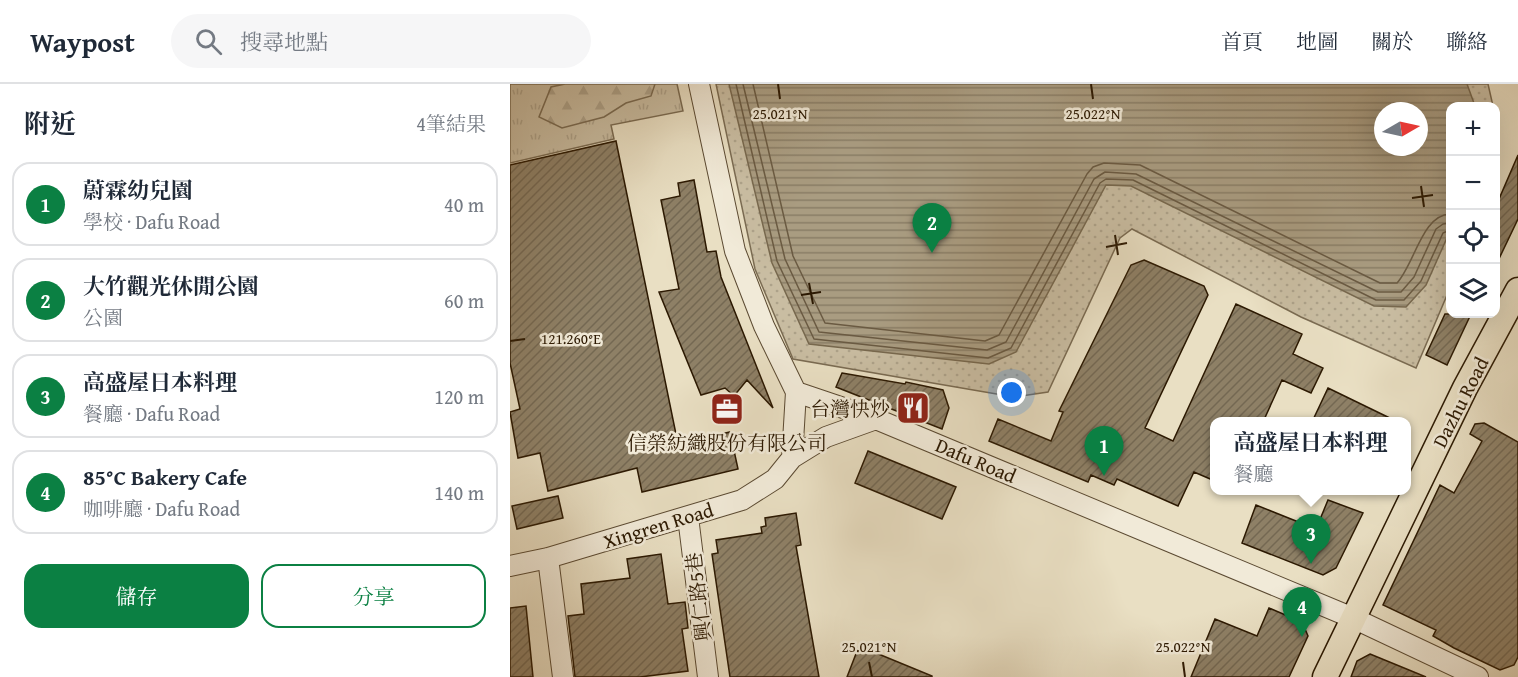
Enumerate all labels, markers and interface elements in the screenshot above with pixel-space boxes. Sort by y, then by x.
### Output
search box [171,14,591,68]
text: Waypost [30,21,135,62]
icon: search [192,25,225,58]
text: 搜尋地點 [240,26,328,58]
text: 首頁 [1221,26,1263,57]
text: 地圖 [1296,26,1338,57]
text: 關於 [1371,26,1413,57]
text: 聯絡 [1446,26,1488,57]
north arrow [1374,102,1428,156]
map controls [1446,102,1500,318]
button: + [1446,102,1500,156]
text: 25.021°N [753,103,808,124]
text: 25.022°N [1066,103,1121,124]
text: 附近 [24,104,76,143]
text: 4筆結果 [416,109,486,138]
button: − [1446,156,1500,210]
text: 蔚霖幼兒園 [83,174,193,206]
text: 1 [40,190,51,219]
text: 40 m [444,190,484,219]
pin: 2 [912,204,952,253]
text: 學校 · Dafu Road [83,207,220,236]
button: locate [1446,210,1500,264]
button: layers [1446,264,1500,318]
text: 大竹觀光休閒公園 [83,270,259,302]
text: 2 [40,286,51,315]
text: 60 m [444,286,484,315]
text: 公園 [83,303,123,332]
text: 121.260°E [541,328,601,349]
street label: Dazhu Road [1425,351,1495,453]
text: 高盛屋日本料理 [83,366,237,398]
your location [997,378,1026,407]
text: 3 [40,382,51,411]
text: 120 m [434,382,484,411]
restaurant icon: 台灣快炒 [895,390,931,426]
office icon: 信榮紡織股份有限公司 [709,391,745,427]
place label: 台灣快炒 [810,394,890,423]
text: 餐廳 · Dafu Road [83,399,220,428]
popup [1210,417,1411,495]
pin: 1 [1084,426,1124,476]
text: 高盛屋日本料理 [1233,426,1388,458]
place label: 信榮紡織股份有限公司 [627,428,827,457]
street label: Dafu Road [931,430,1021,490]
text: 餐廳 [1233,459,1273,488]
text: 85°C Bakery Cafe [83,461,247,493]
text: 4 [40,478,51,507]
text: 140 m [434,478,484,507]
text: 咖啡廳 · Dafu Road [83,494,240,523]
street label: Xingren Road [599,494,717,556]
pin: 3 [1292,514,1330,564]
street label: 興仁路5巷 [678,551,718,643]
button: 儲存 [24,564,249,628]
button: 分享 [261,564,486,628]
pin: 4 [1282,588,1322,637]
text: 25.021°N [842,636,897,657]
text: 25.022°N [1156,636,1211,657]

